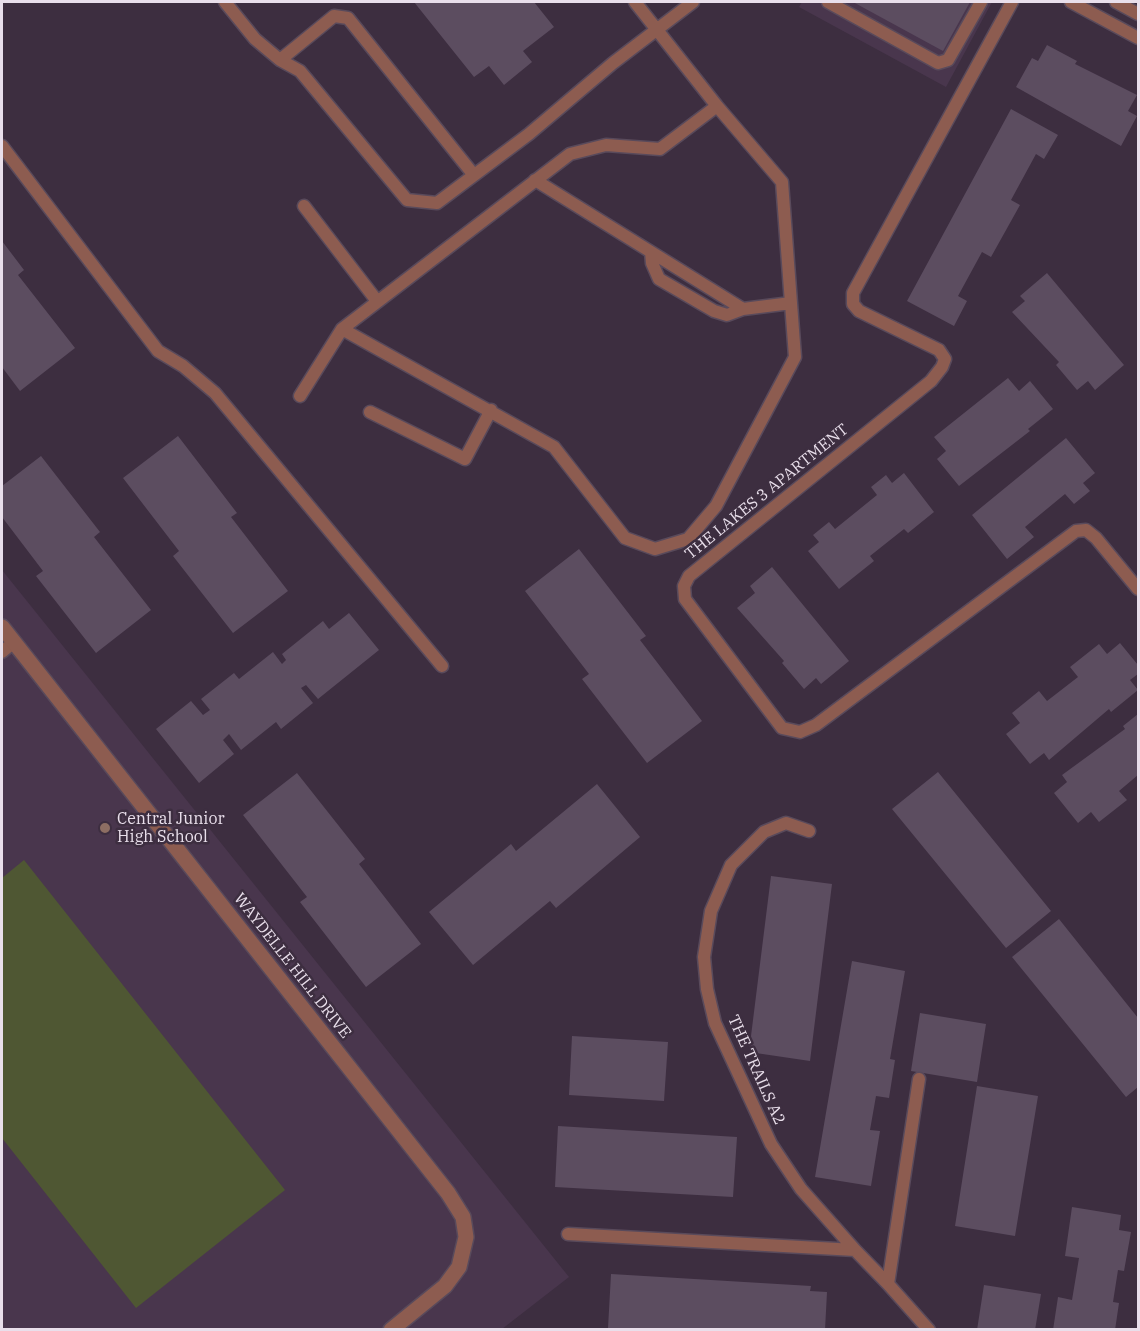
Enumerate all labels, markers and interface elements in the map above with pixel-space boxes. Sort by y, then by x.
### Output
street label: THE LAKES 3 APARTMENT [681,420,853,564]
place label: Central Junior High School [117,809,225,847]
marker: Central Junior High School [98,821,112,835]
street label: WAYDELLE HILL DRIVE [229,890,355,1042]
street label: THE TRAILS A2 [723,1012,789,1128]

